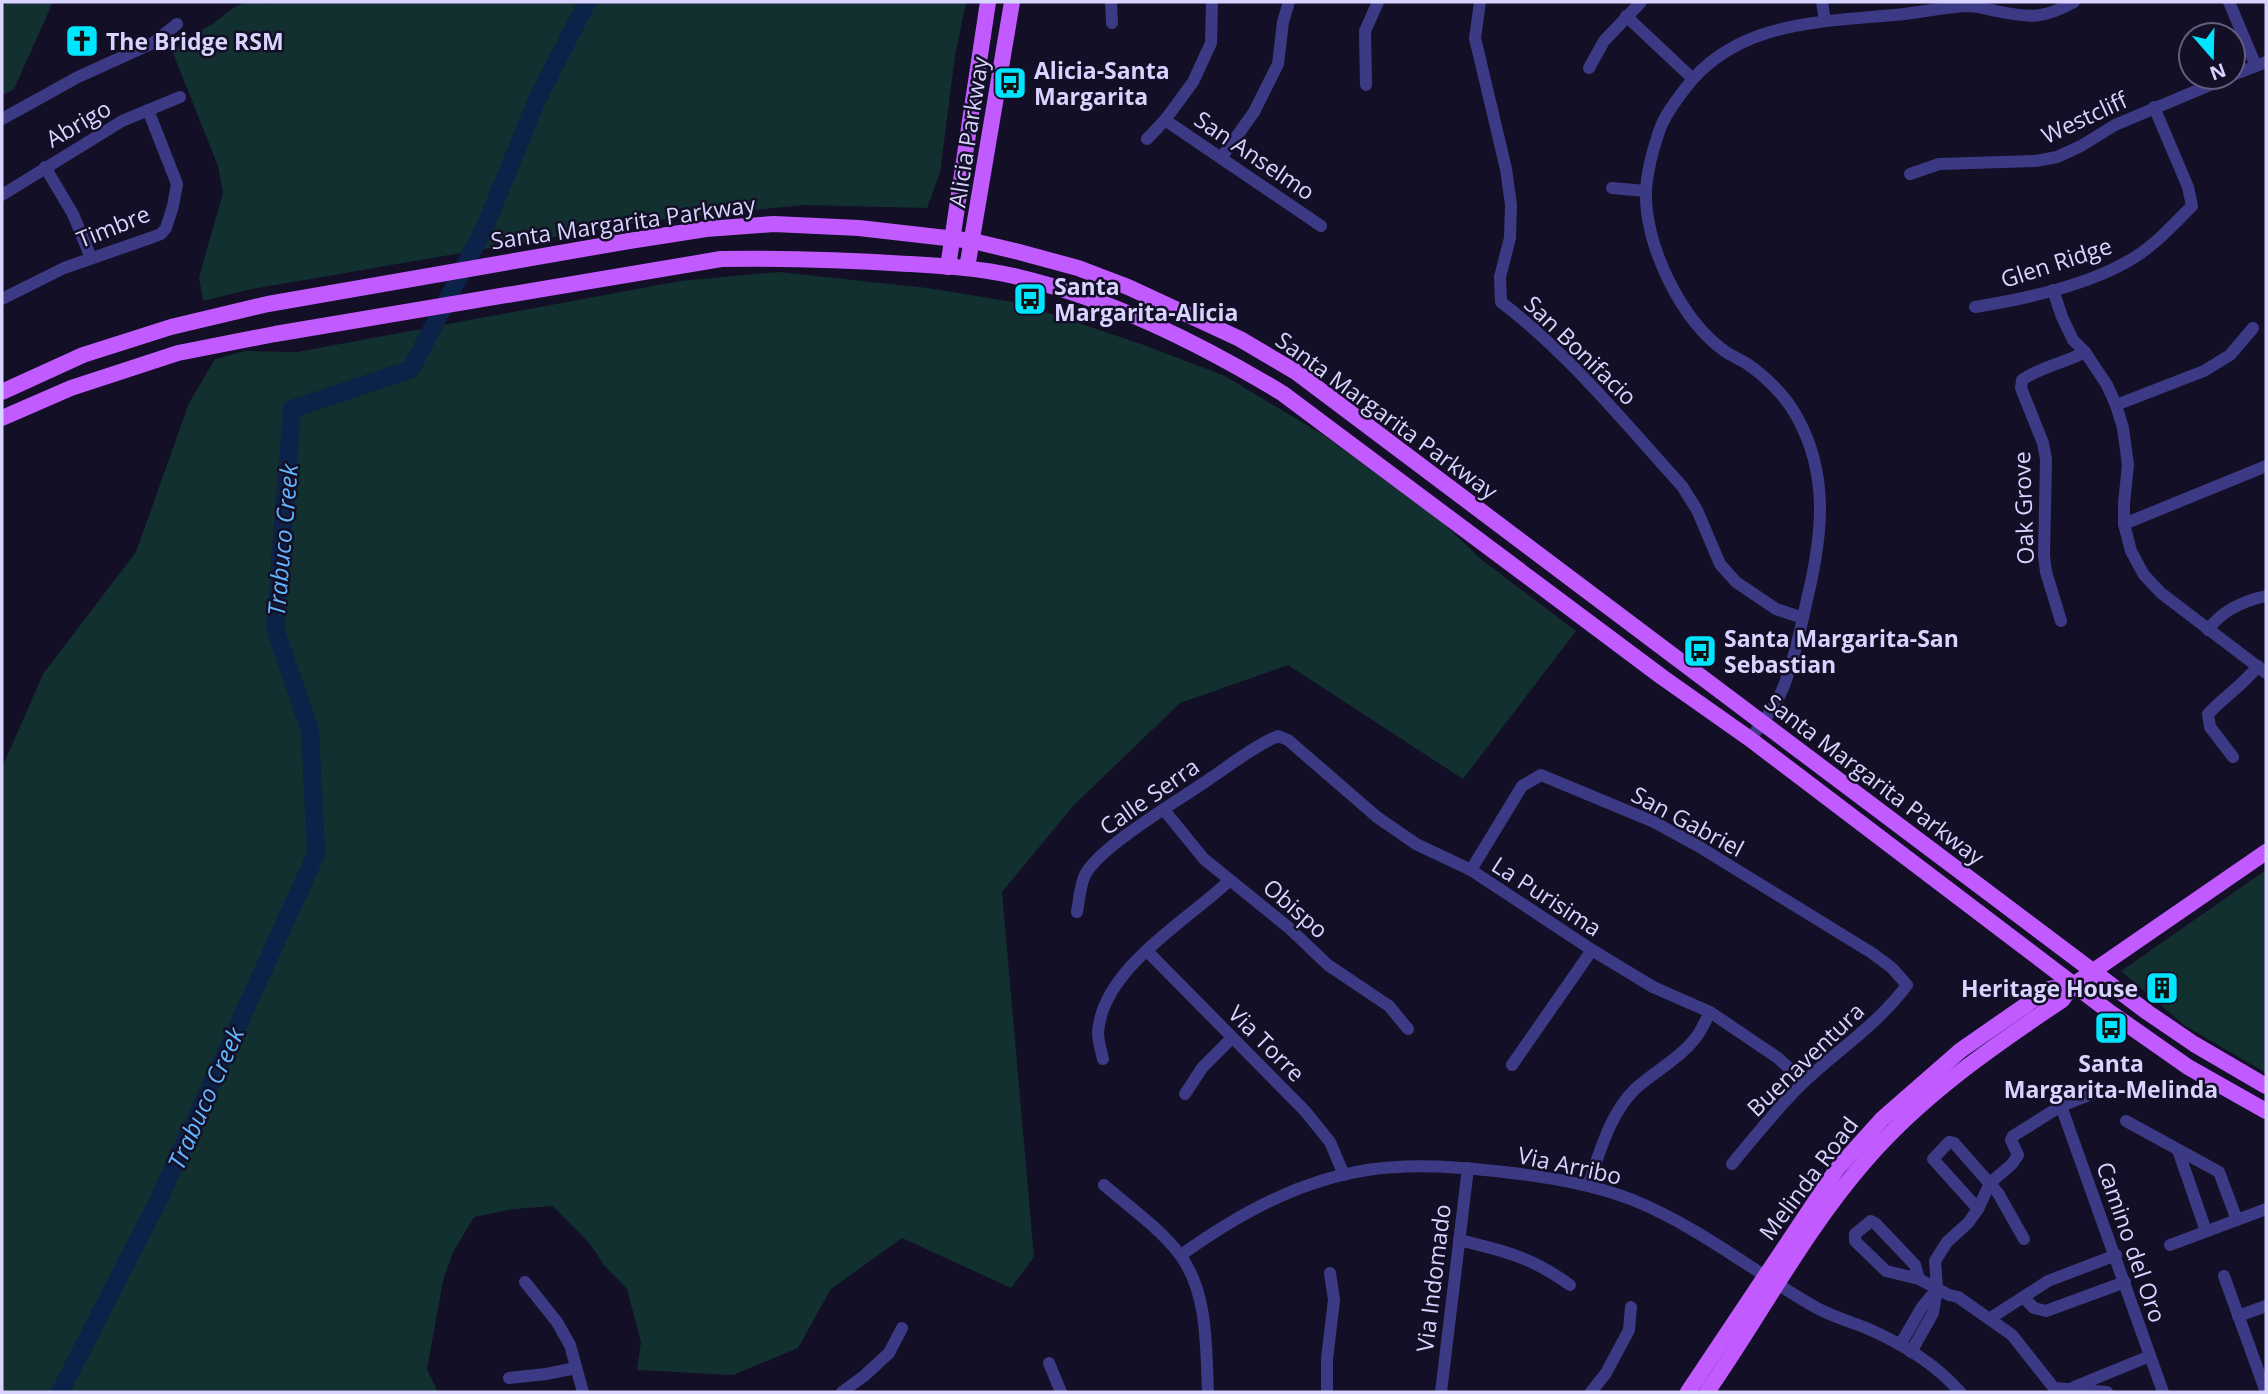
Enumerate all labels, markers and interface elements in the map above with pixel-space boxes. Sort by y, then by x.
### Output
north arrow [2177,21,2247,91]
church icon: The Bridge RSM [63,22,101,60]
place label: The Bridge RSM [106,25,284,57]
street label: Alicia Parkway [940,54,996,210]
place label: Alicia-Santa Margarita [1034,54,1170,112]
text: N [2206,57,2230,87]
bus stop icon: Alicia-Santa Margarita [991,64,1029,102]
street label: Westcliff [2036,83,2134,151]
street label: Abrigo [40,92,116,154]
street label: San Anselmo [1188,103,1322,207]
street label: Santa Margarita Parkway [489,188,758,256]
street label: Timbre [72,197,154,255]
street label: Glen Ridge [1996,229,2116,295]
place label: Santa Margarita-Alicia [1054,270,1238,328]
bus stop icon: Santa Margarita-Alicia [1011,280,1049,318]
street label: San Bonifacio [1518,288,1644,412]
street label: Santa Margarita Parkway [1270,324,1505,507]
street label: Oak Grove [2005,451,2041,565]
water label: Trabuco Creek [259,461,305,617]
place label: Santa Margarita-San Sebastian [1724,622,1959,680]
bus stop icon: Santa Margarita-San Sebastian [1681,632,1719,670]
street label: Santa Margarita Parkway [1759,686,1992,872]
street label: Calle Serra [1093,750,1205,842]
street label: San Gabriel [1626,778,1750,864]
street label: La Purisima [1486,849,1608,943]
street label: Obispo [1257,871,1335,945]
building icon: Heritage House [2143,969,2181,1007]
place label: Heritage House [1961,972,2138,1004]
street label: Buenaventura [1739,995,1871,1123]
street label: Via Torre [1222,998,1312,1088]
bus stop icon: Santa Margarita-Melinda [2092,1009,2130,1047]
water label: Trabuco Creek [159,1020,252,1174]
place label: Santa Margarita-Melinda [2004,1047,2218,1105]
street label: Melinda Road [1751,1110,1865,1246]
street label: Via Arribo [1515,1138,1625,1192]
street label: Camino del Oro [2089,1157,2175,1327]
street label: Via Indomado [1408,1202,1458,1354]

